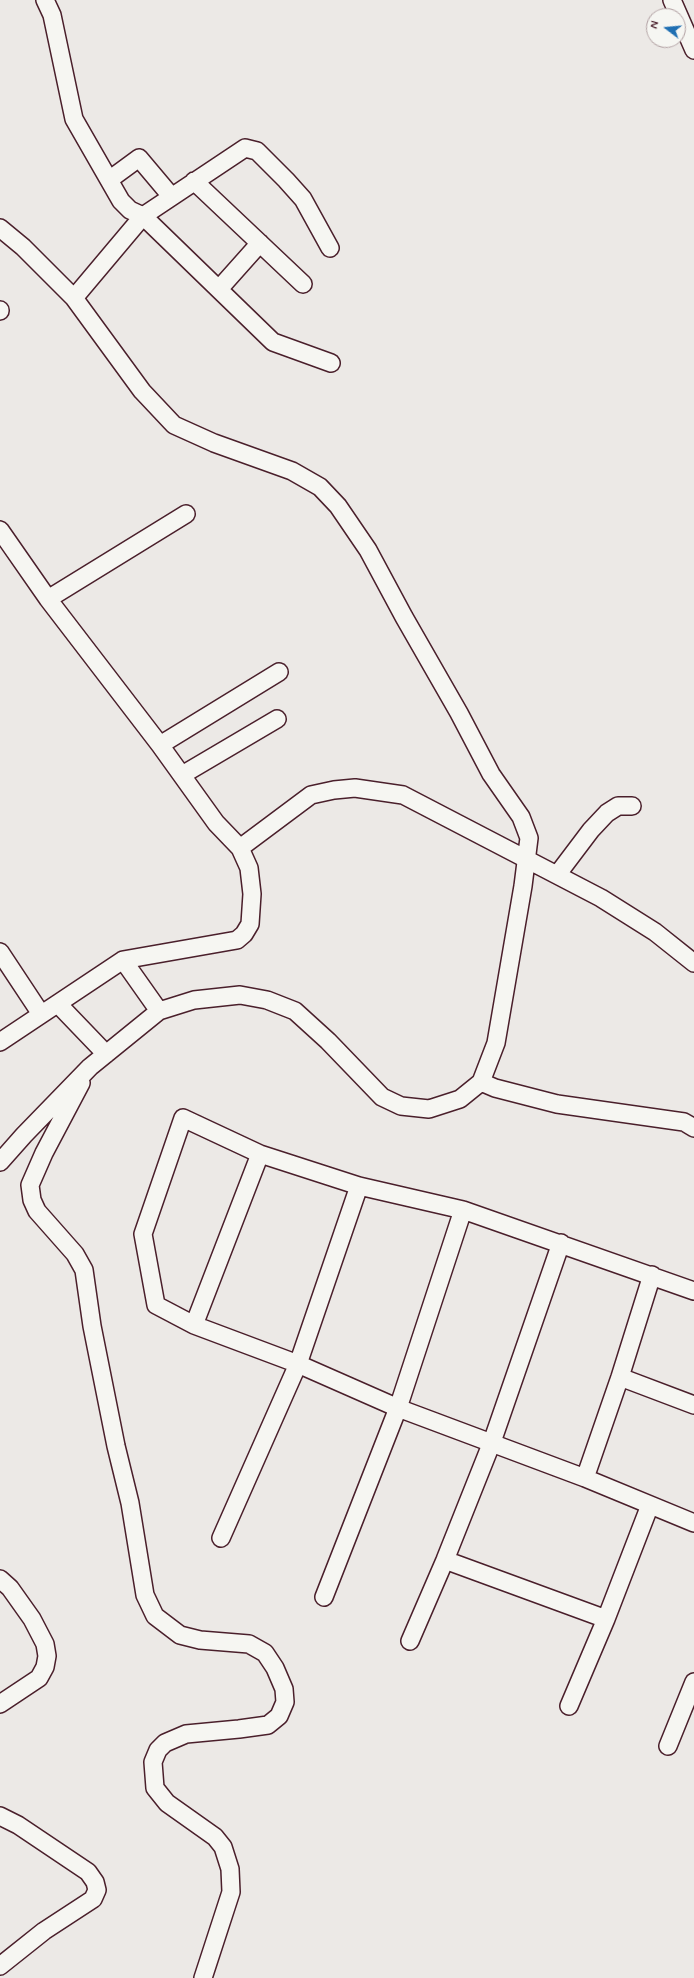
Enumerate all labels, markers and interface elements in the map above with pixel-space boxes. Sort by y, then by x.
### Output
north arrow [646,8,686,48]
text: N [648,20,663,30]

